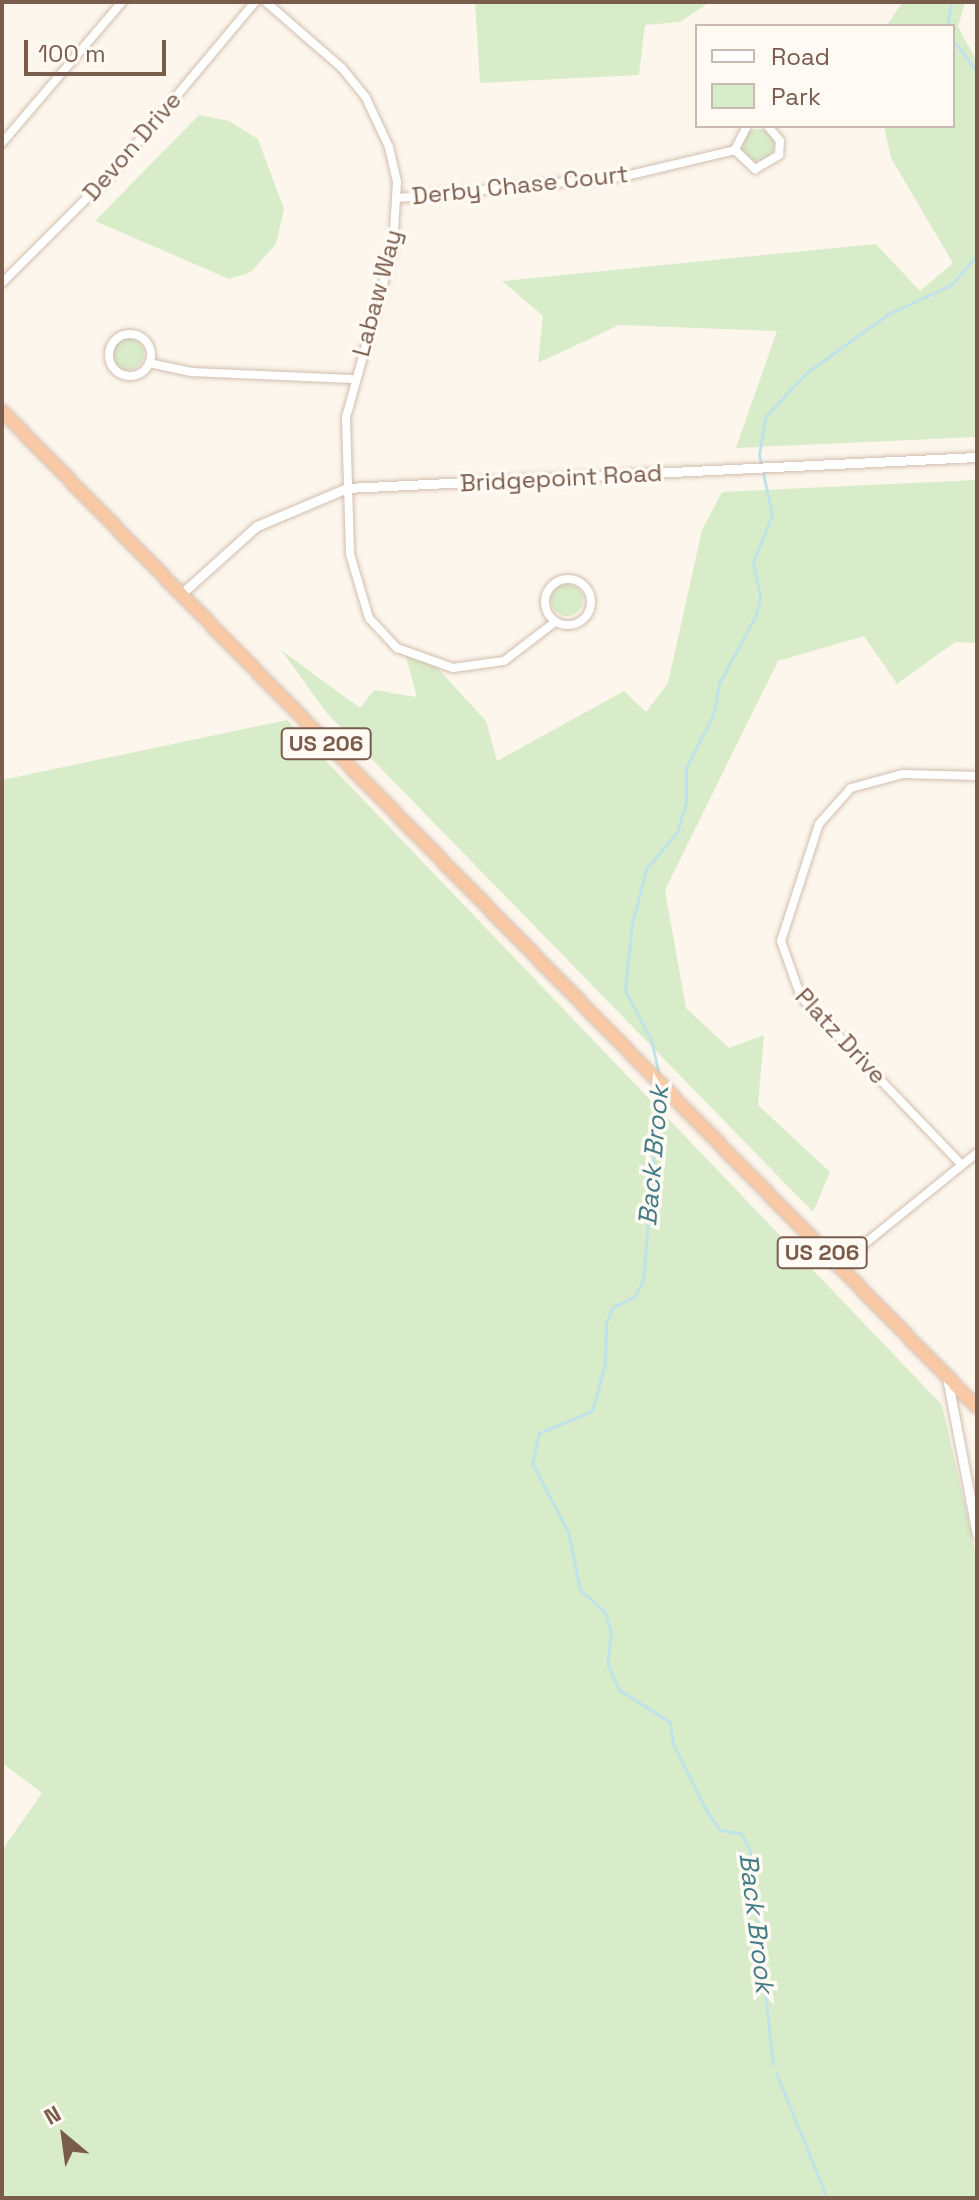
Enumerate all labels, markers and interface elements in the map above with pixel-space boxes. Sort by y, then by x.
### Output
scale bar [28,24,170,74]
legend [695,24,955,128]
text: 100 m [38,38,106,69]
text: Road [771,41,830,72]
text: Park [771,81,821,112]
street label: Devon Drive [77,86,187,206]
street label: Derby Chase Court [410,159,630,211]
street label: Labaw Way [346,226,408,360]
street label: Bridgepoint Road [459,458,663,498]
road number: US 206 [280,726,372,762]
street label: Platz Drive [789,982,893,1090]
water label: Back Brook [632,1085,676,1227]
road number: US 206 [776,1235,868,1271]
water label: Back Brook [732,1851,780,1995]
north arrow [24,2096,104,2176]
text: N [39,2099,66,2131]

